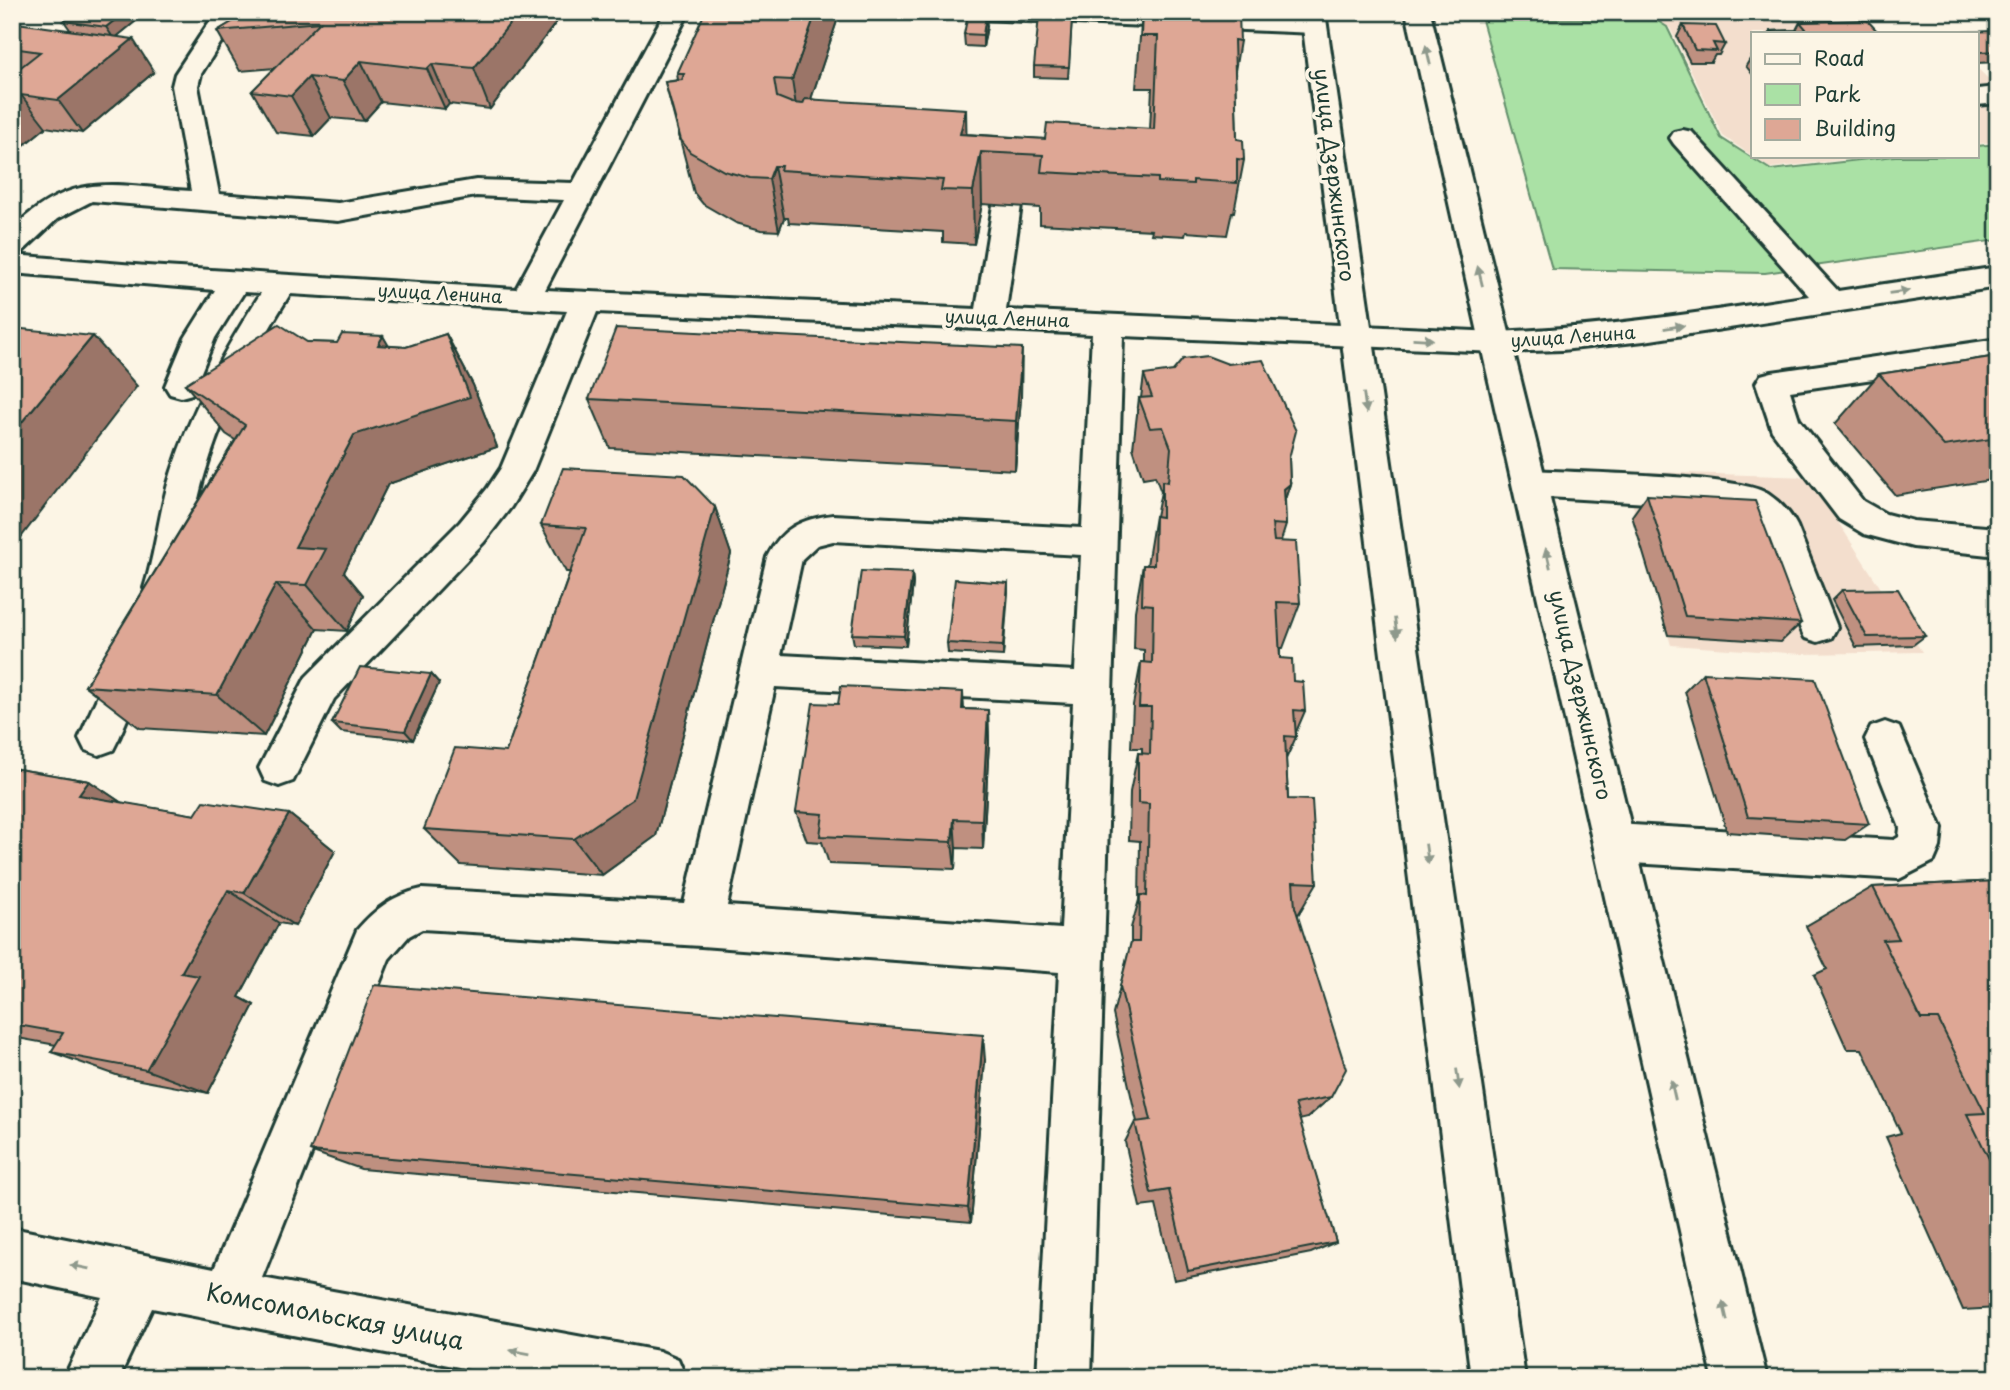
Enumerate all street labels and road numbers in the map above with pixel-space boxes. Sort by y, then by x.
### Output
street label: улица Дзержинского [1307,66,1365,283]
street label: улица Ленина [377,276,504,309]
street label: улица Ленина [944,302,1071,333]
street label: улица Ленина [1510,318,1637,353]
street label: улица Дзержинского [1542,586,1622,803]
street label: Комсомольская улица [204,1272,467,1358]

